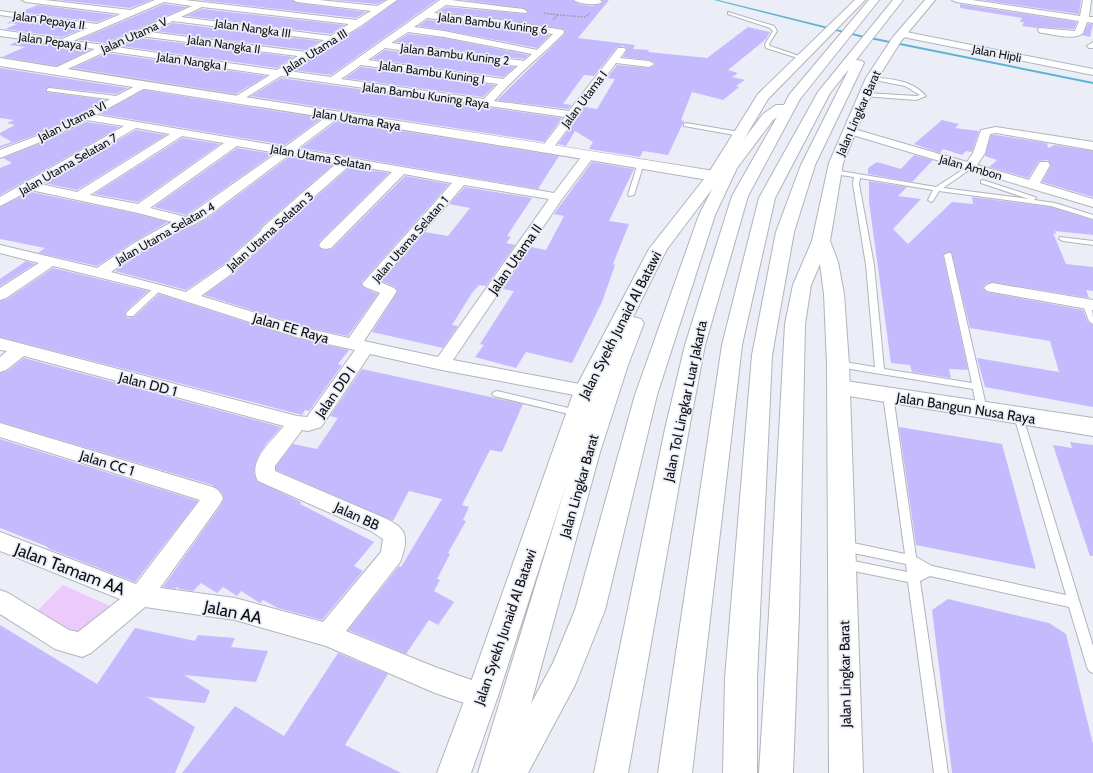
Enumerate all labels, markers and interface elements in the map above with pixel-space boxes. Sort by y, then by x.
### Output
street label: Jalan Pepaya II [11,7,86,32]
street label: Jalan Bambu Kuning 6 [436,9,549,37]
street label: Jalan Utama V [97,13,170,57]
street label: Jalan Nangka III [213,15,292,41]
street label: Jalan Utama III [279,25,350,77]
street label: Jalan Pepaya I [17,29,88,53]
street label: Jalan Nangka II [186,31,261,57]
street label: Jalan Bambu Kuning 2 [399,40,510,68]
street label: Jalan Hipli [970,41,1023,65]
street label: Jalan Nangka I [155,49,228,73]
street label: Jalan Bambu Kuning I [377,57,486,87]
street label: Jalan Utama I [557,68,610,131]
street label: Jalan Lingkar Barat [832,68,884,159]
street label: Jalan Bambu Kuning Raya [361,79,490,111]
street label: Jalan Utama VI [35,97,109,145]
street label: Jalan Utama Raya [311,105,402,133]
street label: Jalan Utama Selatan 7 [15,130,120,199]
street label: Jalan Utama Selatan [268,141,373,173]
street label: Jalan Ambon [937,151,1004,183]
street label: Jalan Utama Selatan 3 [223,188,316,275]
street label: Jalan Utama Selatan 1 [368,193,451,286]
street label: Jalan Utama Selatan 4 [112,199,217,268]
street label: Jalan Utama II [484,220,546,299]
street label: Jalan Syekh Junaid Al Batawi [574,248,665,403]
street label: Jalan EE Raya [250,308,331,348]
street label: Jalan Tol Lingkar Luar Jakarta [659,318,711,484]
street label: Jalan DD I [310,363,359,422]
street label: Jalan DD 1 [116,367,179,400]
street label: Jalan Bangun Nusa Raya [894,388,1037,428]
street label: Jalan Lingkar Barat [555,432,602,541]
street label: Jalan CC 1 [77,446,136,480]
street label: Jalan BB [331,497,382,534]
street label: Jalan Tamam AA [11,538,129,599]
street label: Jalan Syekh Junaid Al Batawi [470,547,540,708]
street label: Jalan AA [201,596,264,628]
street label: Jalan Lingkar Barat [835,620,855,729]

